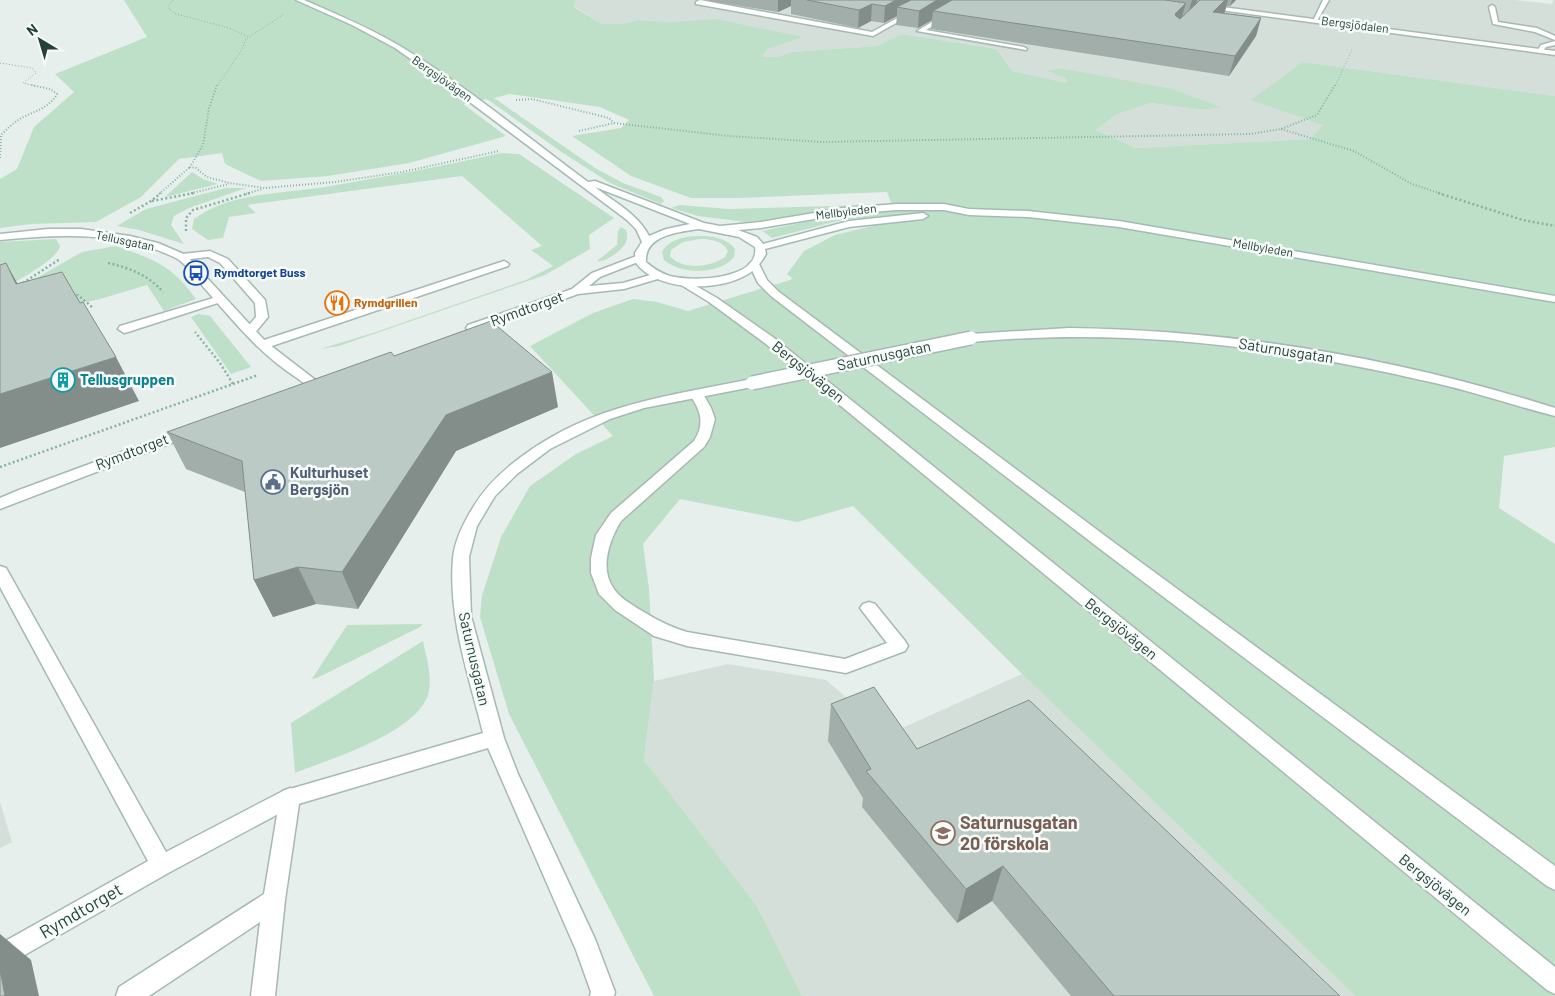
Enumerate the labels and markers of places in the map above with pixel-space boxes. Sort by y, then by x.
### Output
bus stop icon: Rymdtorget Buss [183,260,209,286]
place label: Rymdtorget Buss [214,265,306,279]
restaurant icon: Rymdgrillen [324,290,350,316]
place label: Rymdgrillen [354,295,418,309]
building icon: Tellusgruppen [50,367,76,393]
place label: Tellusgruppen [80,370,174,388]
place label: Kulturhuset Bergsjön [290,463,369,498]
public building icon: Kulturhuset Bergsjön [260,469,286,495]
place label: Saturnusgatan 20 förskola [960,811,1078,854]
school or university icon: Saturnusgatan 20 förskola [930,820,956,846]

